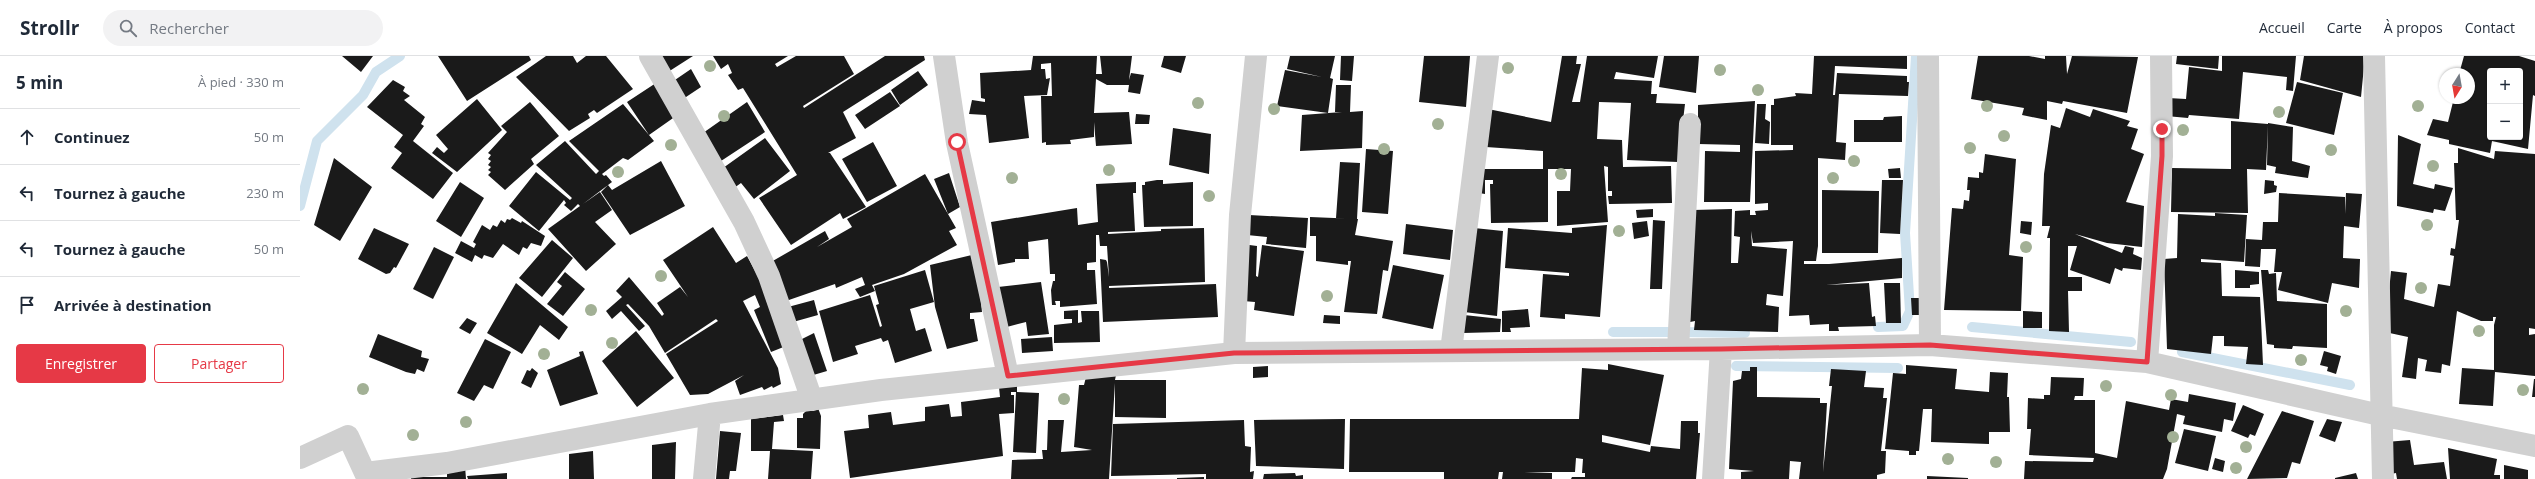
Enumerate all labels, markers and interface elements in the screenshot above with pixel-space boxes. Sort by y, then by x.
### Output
search box [103,10,383,46]
text: Strollr [20,15,79,41]
icon: search [117,17,139,39]
text: Rechercher [149,18,229,38]
text: Accueil [2259,18,2305,37]
text: Carte [2327,18,2362,37]
text: À propos [2384,18,2443,37]
text: Contact [2465,18,2515,37]
north arrow [2439,68,2475,104]
map controls [2487,68,2523,140]
button: + [2487,68,2523,104]
text: 5 min [16,71,63,94]
text: À pied · 330 m [198,73,284,91]
button: − [2487,104,2523,140]
route end [2153,120,2171,138]
icon: ahead [16,126,38,148]
text: Continuez [54,127,130,147]
text: 50 m [254,128,284,146]
route start [948,133,966,151]
icon: left [16,182,38,204]
text: Tournez à gauche [54,183,185,203]
text: 230 m [246,184,284,202]
icon: left [16,238,38,260]
text: Tournez à gauche [54,239,185,259]
text: 50 m [254,240,284,258]
icon: arrive [16,294,38,316]
text: Arrivée à destination [54,295,212,315]
button: Enregistrer [16,344,146,383]
button: Partager [154,344,284,383]

